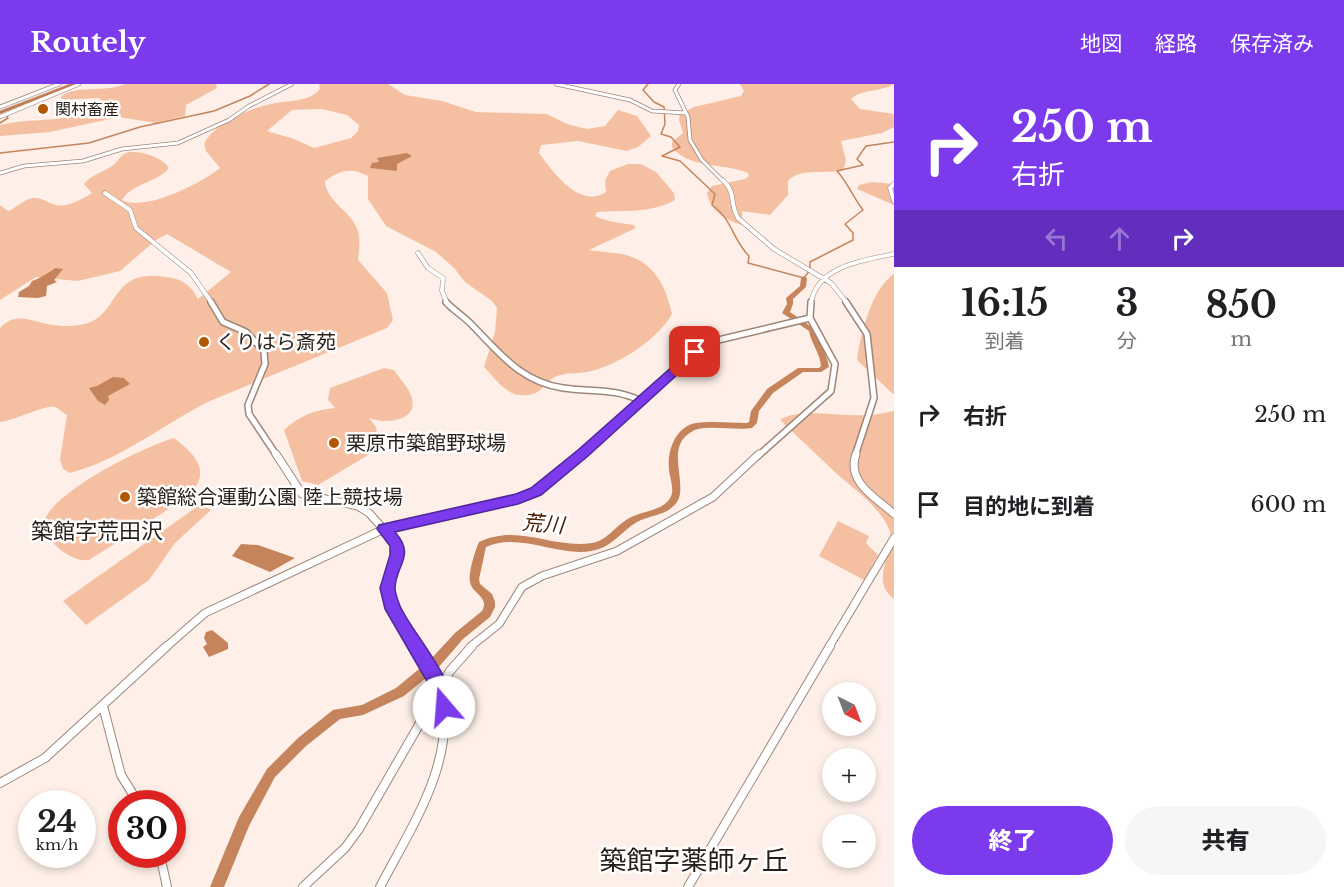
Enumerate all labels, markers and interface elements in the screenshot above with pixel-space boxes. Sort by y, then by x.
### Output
text: Routely [30,25,146,60]
text: 地図 [1080,31,1122,57]
text: 経路 [1155,31,1197,57]
text: 保存済み [1230,31,1314,57]
place label: 関村畜産 [55,99,119,119]
text: 250 m [1011,101,1153,153]
marker: 関村畜産 [36,102,50,116]
icon: right [912,108,990,186]
text: 右折 [1011,158,1065,191]
icon: left [1040,222,1073,255]
icon: ahead [1103,222,1136,255]
icon: right [1166,222,1199,255]
text: 16:15 [961,281,1048,326]
text: 3 [1115,281,1138,326]
text: 850 [1205,283,1277,328]
pin [669,326,720,377]
text: m [1230,327,1252,351]
text: 到着 [985,329,1025,353]
text: 分 [1117,329,1137,353]
place label: くりはら斎苑 [216,330,336,354]
marker: くりはら斎苑 [197,335,211,349]
icon: arrive [678,335,711,368]
icon: right [912,398,945,431]
text: 250 m [1254,401,1326,428]
text: 右折 [963,403,1007,430]
place label: 栗原市築館野球場 [346,431,506,455]
marker: 栗原市築館野球場 [327,436,341,450]
place label: 築館総合運動公園 陸上競技場 [137,485,403,509]
icon: arrive [912,488,945,521]
marker: 築館総合運動公園 陸上競技場 [118,490,132,504]
text: 600 m [1251,491,1326,518]
text: 目的地に到着 [963,493,1095,520]
water label: 荒川 [521,509,567,539]
district label: 築館字荒田沢 [31,518,163,545]
position arrow [412,675,476,739]
north arrow [822,682,876,736]
map controls [822,682,876,868]
button: + [822,748,876,802]
speed limit sign: 30 [108,790,186,868]
text: 24 [37,803,77,840]
button: 終了 [912,806,1113,875]
button: 共有 [1125,806,1326,875]
button: − [822,814,876,868]
text: km/h [36,835,78,854]
district label: 築館字薬師ヶ丘 [600,844,789,877]

